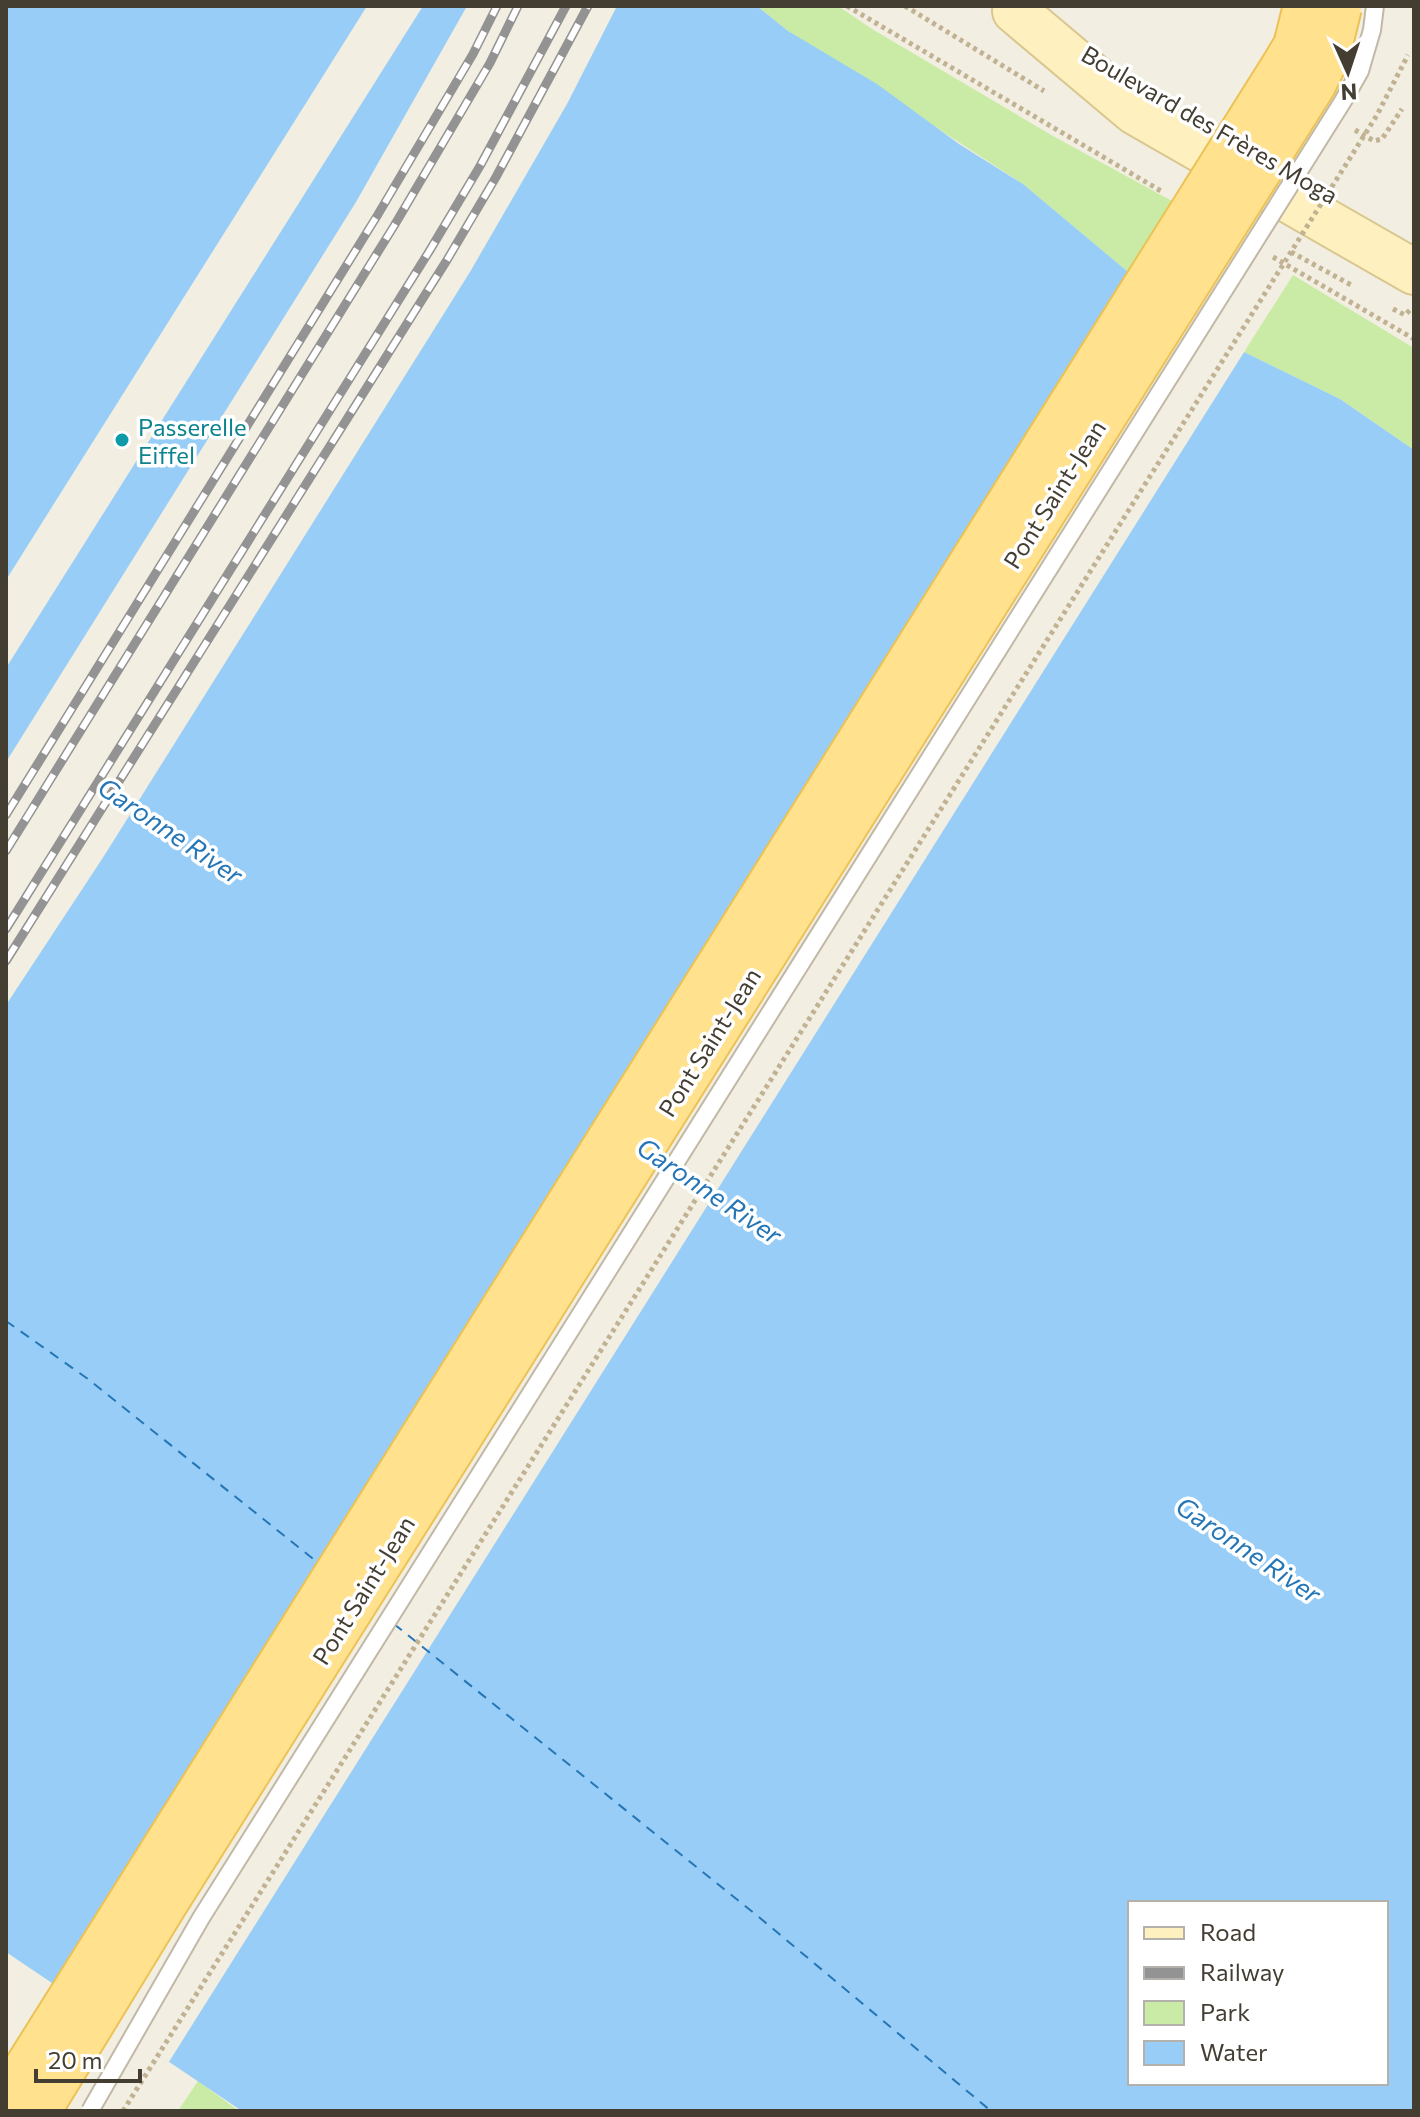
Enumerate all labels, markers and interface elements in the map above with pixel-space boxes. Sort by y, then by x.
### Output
north arrow [1308,32,1388,112]
street label: Boulevard des Frères Moga [1077,39,1343,209]
text: N [1340,79,1358,106]
place label: Passerelle Eiffel [138,412,247,469]
street label: Pont Saint-Jean [997,414,1111,574]
marker: Passerelle Eiffel [113,431,131,449]
water label: Garonne River [93,770,251,891]
street label: Pont Saint-Jean [652,962,766,1122]
water label: Garonne River [632,1130,790,1251]
water label: Garonne River [1171,1489,1329,1610]
street label: Pont Saint-Jean [306,1510,420,1670]
legend [1128,1901,1388,2085]
text: Road [1200,1917,1256,1946]
text: Railway [1200,1957,1285,1986]
text: Park [1200,1997,1250,2026]
scale bar [36,2033,140,2083]
text: Water [1200,2037,1268,2066]
text: 20 m [48,2045,102,2074]

